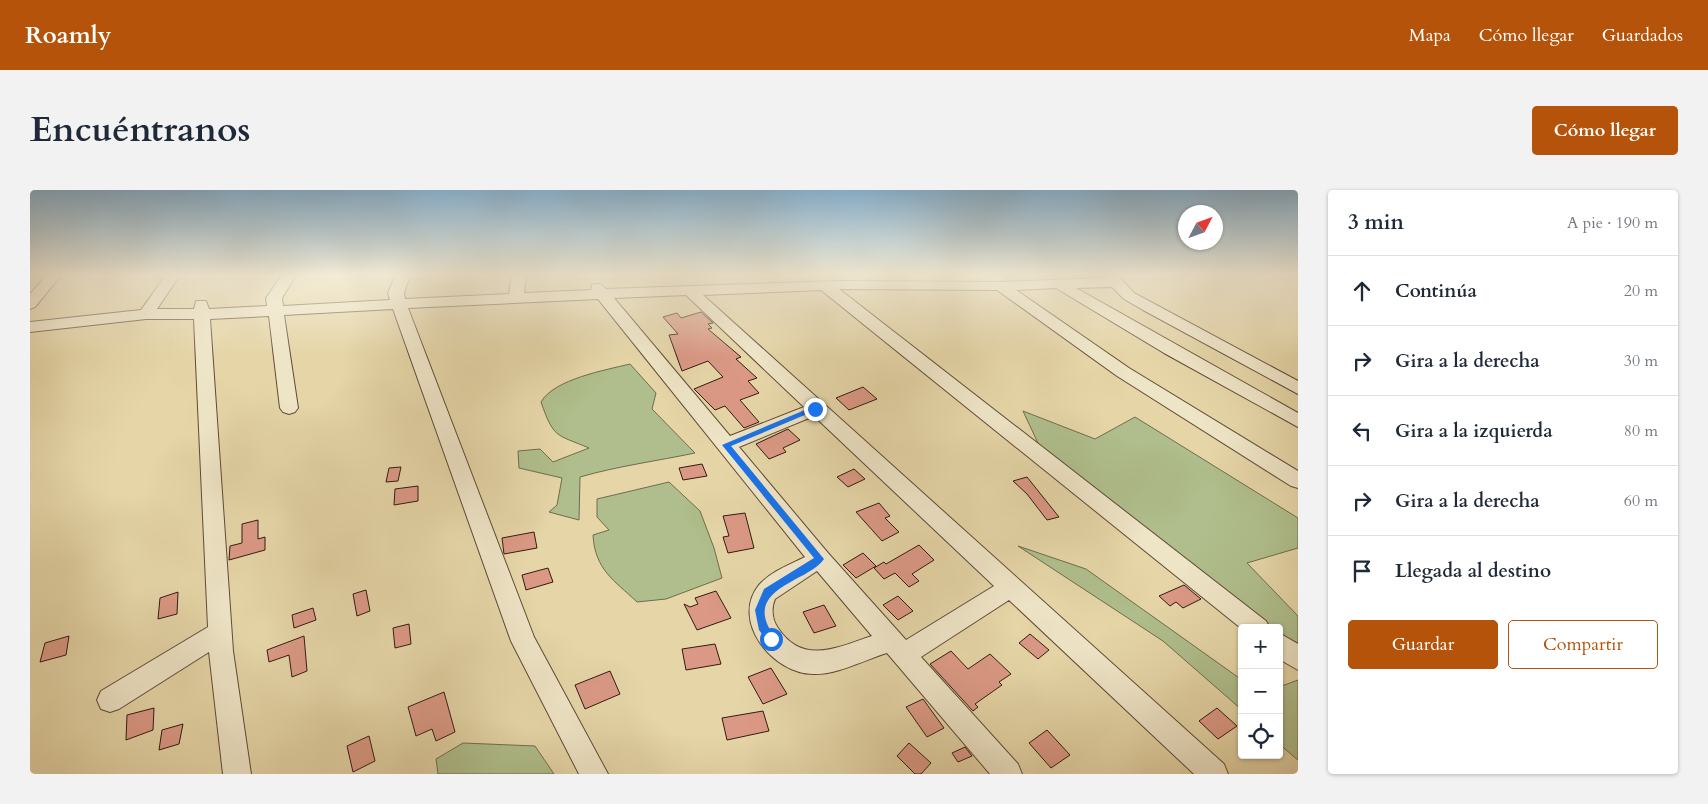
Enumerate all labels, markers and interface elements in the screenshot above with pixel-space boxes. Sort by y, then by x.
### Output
text: Roamly [25,19,111,52]
text: Mapa [1409,23,1451,48]
text: Cómo llegar [1479,23,1574,48]
text: Guardados [1602,23,1683,48]
text: Encuéntranos [30,106,251,154]
button: Cómo llegar [1532,106,1678,155]
north arrow [1178,205,1223,250]
text: 3 min [1348,208,1404,237]
text: A pie · 190 m [1567,212,1658,234]
icon: ahead [1348,277,1376,305]
text: Continúa [1395,278,1477,304]
text: 20 m [1624,280,1658,302]
icon: right [1348,347,1376,375]
text: Gira a la derecha [1395,348,1540,374]
text: 30 m [1624,350,1658,372]
route end [804,398,827,421]
icon: left [1348,417,1376,445]
text: Gira a la izquierda [1395,418,1553,444]
text: 80 m [1624,420,1658,442]
icon: right [1348,487,1376,515]
text: Gira a la derecha [1395,488,1540,514]
text: 60 m [1624,490,1658,512]
icon: arrive [1348,557,1376,585]
text: Llegada al destino [1395,558,1551,584]
button: Guardar [1348,620,1498,669]
button: Compartir [1508,620,1658,669]
map controls [1238,624,1283,759]
button: + [1238,624,1283,669]
route start [760,628,783,651]
button: − [1238,669,1283,714]
button: locate [1238,714,1283,759]

